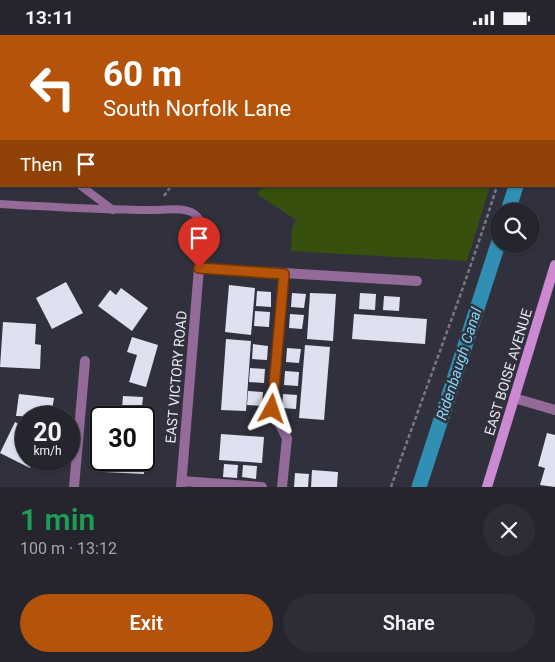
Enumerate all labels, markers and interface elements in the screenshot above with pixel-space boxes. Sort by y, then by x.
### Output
text: 13:11 [25,6,74,29]
text: 60 m [103,54,182,95]
icon: left [20,55,85,120]
text: South Norfolk Lane [103,96,291,121]
icon: arrive [72,150,100,178]
text: Then [20,153,62,176]
map controls [490,203,540,253]
button: search [490,203,540,253]
pin [178,217,220,268]
icon: arrive [185,224,213,252]
water label: Ridenbaugh Canal [432,305,486,423]
street label: EAST BOISE AVENUE [481,307,535,437]
street label: EAST VICTORY ROAD [162,310,190,444]
position arrow [245,382,297,434]
speed limit sign: 30 [90,406,155,471]
text: 20 [33,418,62,447]
text: km/h [33,444,62,458]
text: 1 min [20,502,95,537]
button: close [483,504,535,556]
text: 100 m · 13:12 [20,539,117,558]
button: Exit [20,594,273,652]
button: Share [283,594,535,652]

